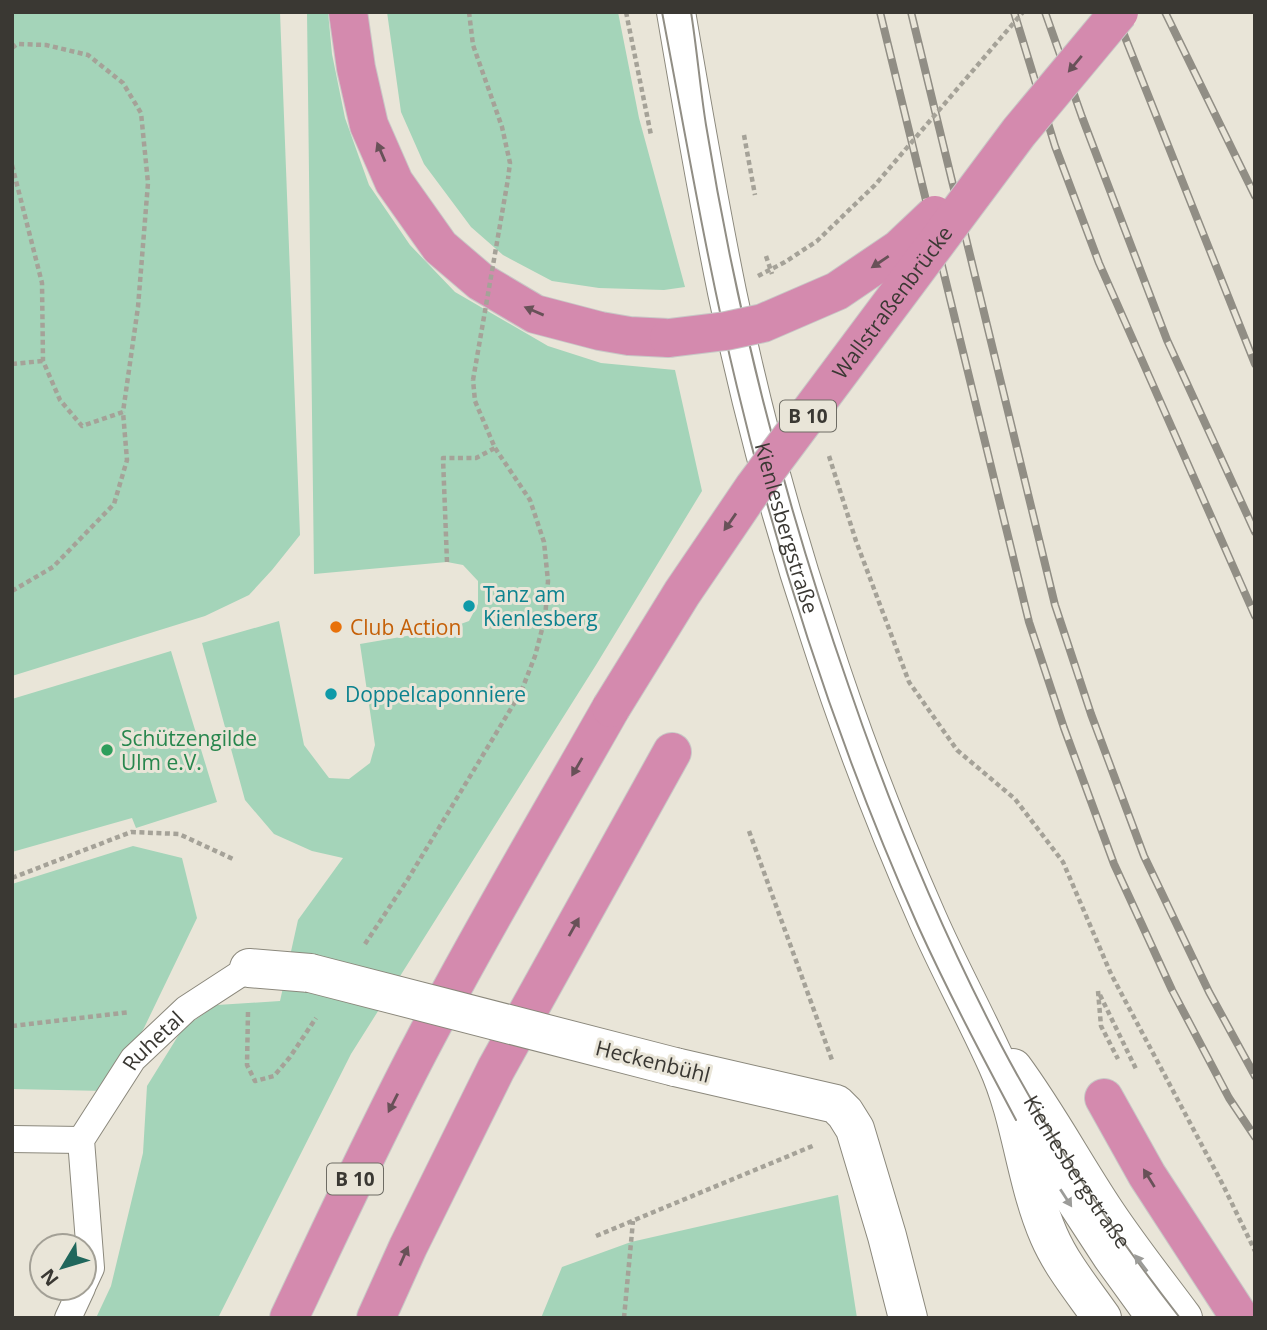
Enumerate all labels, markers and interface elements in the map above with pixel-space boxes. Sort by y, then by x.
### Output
one-way arrow [1068,55,1083,73]
one-way arrow [375,142,387,162]
street label: Wallstraßenbrücke [826,220,958,384]
one-way arrow [870,256,889,269]
one-way arrow [524,306,545,317]
road number: B 10 [780,400,836,432]
street label: Kienlesbergstraße [749,439,825,617]
one-way arrow [723,513,737,531]
place label: Tanz am Kienlesberg [483,580,598,632]
marker: Tanz am Kienlesberg [461,598,477,614]
place label: Club Action [350,613,461,641]
marker: Club Action [328,619,344,635]
place label: Doppelcaponniere [345,680,526,708]
marker: Doppelcaponniere [323,686,339,702]
place label: Schützengilde Ulm e.V. [121,724,257,776]
marker: Schützengilde Ulm e.V. [99,742,115,758]
one-way arrow [571,758,584,777]
one-way arrow [568,917,580,936]
street label: Ruhetal [115,1005,189,1076]
street label: Heckenbühl [593,1033,713,1089]
street label: Kienlesbergstraße [1018,1090,1137,1254]
one-way arrow [387,1093,398,1113]
road number: B 10 [327,1163,383,1194]
one-way arrow [1143,1169,1156,1188]
one-way arrow [1059,1189,1072,1208]
north arrow [28,1232,98,1302]
one-way arrow [399,1245,410,1266]
one-way arrow [1134,1255,1149,1273]
text: N [35,1263,65,1292]

